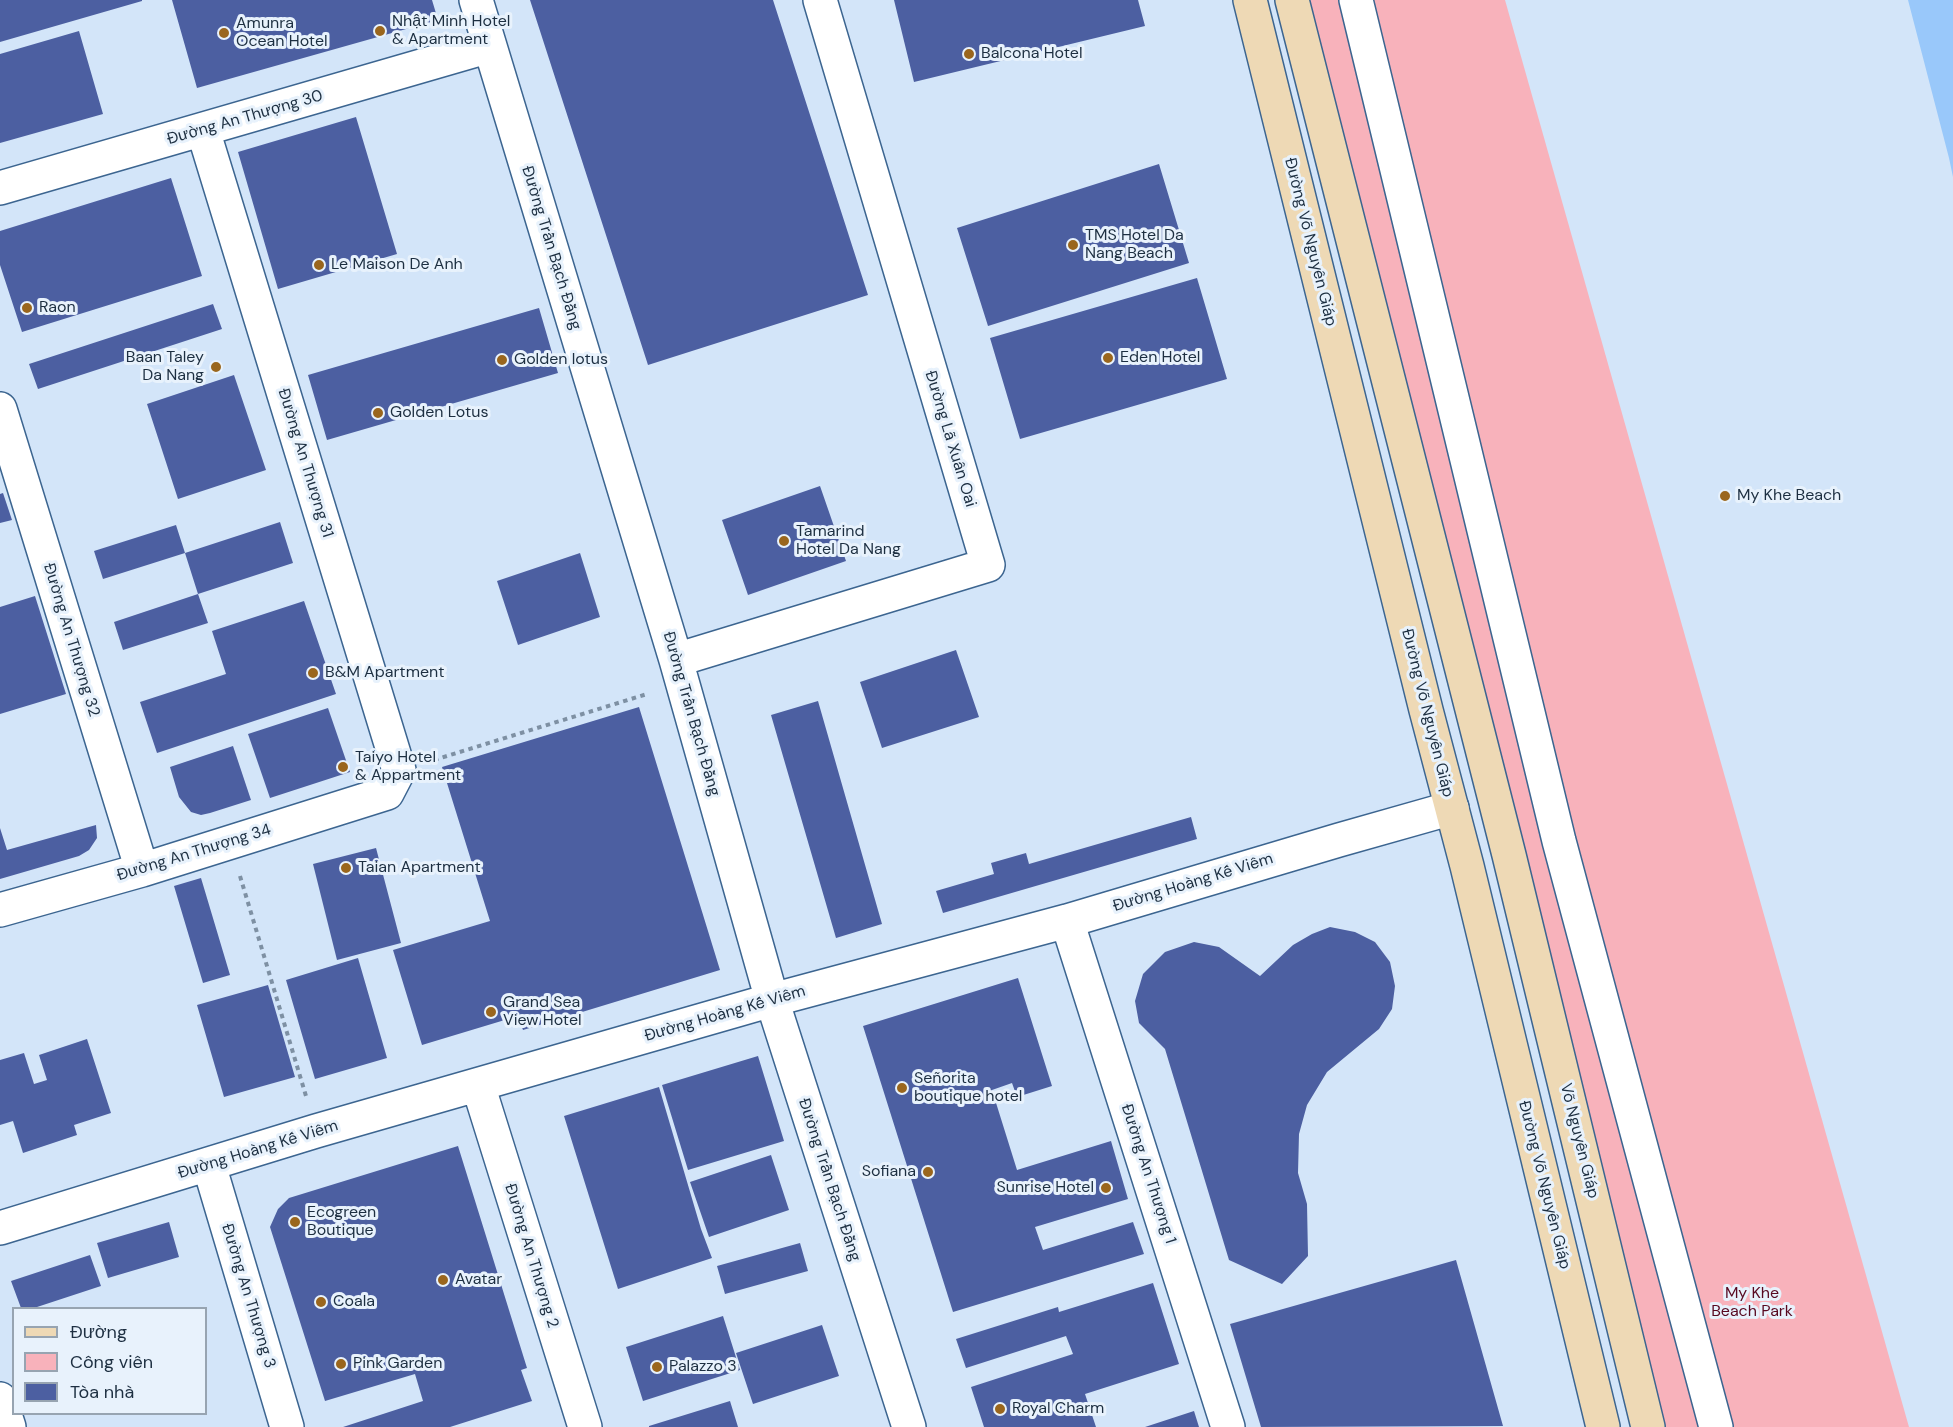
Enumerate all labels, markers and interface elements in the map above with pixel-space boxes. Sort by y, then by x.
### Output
place label: Nhật Minh Hotel & Apartment [392,12,510,50]
place label: Amunra Ocean Hotel [236,14,328,52]
marker: Nhật Minh Hotel & Apartment [373,24,387,38]
marker: Amunra Ocean Hotel [217,26,231,40]
place label: Balcona Hotel [981,44,1082,64]
marker: Balcona Hotel [962,47,976,61]
street label: Đường An Thượng 30 [165,87,325,149]
street label: Đường Võ Nguyên Giáp [1280,156,1340,328]
street label: Đường Trần Bạch Đằng [517,164,585,332]
place label: TMS Hotel Da Nang Beach [1085,226,1184,264]
marker: TMS Hotel Da Nang Beach [1066,238,1080,252]
place label: Le Maison De Anh [331,255,463,275]
marker: Le Maison De Anh [312,258,326,272]
place label: Raon [39,298,76,318]
marker: Raon [20,301,34,315]
place label: Baan Taley Da Nang [126,348,204,386]
place label: Eden Hotel [1120,348,1200,368]
place label: Golden lotus [514,350,608,370]
marker: Eden Hotel [1101,351,1115,365]
marker: Golden lotus [495,353,509,367]
marker: Baan Taley Da Nang [209,360,223,374]
street label: Đường Lã Xuân Oai [920,368,980,510]
street label: Đường An Thượng 31 [273,386,337,540]
place label: Golden Lotus [390,403,488,423]
marker: Golden Lotus [371,406,385,420]
place label: My Khe Beach [1737,486,1841,506]
marker: My Khe Beach [1718,489,1732,503]
place label: Tamarind Hotel Da Nang [796,522,901,560]
marker: Tamarind Hotel Da Nang [777,534,791,548]
street label: Đường An Thượng 32 [39,561,103,719]
street label: Đường Võ Nguyên Giáp [1397,627,1457,799]
street label: Đường Trần Bạch Đằng [658,629,724,799]
place label: B&M Apartment [325,663,444,683]
marker: B&M Apartment [306,666,320,680]
place label: Taiyo Hotel & Appartment [355,748,461,786]
marker: Taiyo Hotel & Appartment [336,760,350,774]
street label: Đường An Thượng 34 [115,820,273,886]
street label: Đường Hoàng Kế Viêm [1111,849,1275,917]
place label: Taian Apartment [358,858,481,878]
marker: Taian Apartment [339,861,353,875]
street label: Đường Hoàng Kế Viêm [642,982,808,1046]
place label: Grand Sea View Hotel [503,993,582,1031]
marker: Grand Sea View Hotel [484,1005,498,1019]
place label: Señorita boutique hotel [914,1069,1022,1107]
marker: Señorita boutique hotel [895,1081,909,1095]
street label: Võ Nguyên Giáp [1555,1081,1603,1201]
street label: Đường Trần Bạch Đằng [794,1096,864,1264]
street label: Đường Võ Nguyên Giáp [1514,1099,1574,1271]
street label: Đường An Thượng 1 [1116,1102,1180,1246]
street label: Đường Hoàng Kế Viêm [176,1116,340,1184]
place label: Sofiana [862,1162,916,1182]
marker: Sofiana [921,1165,935,1179]
place label: Sunrise Hotel [996,1178,1094,1198]
street label: Đường An Thượng 2 [500,1181,562,1331]
marker: Sunrise Hotel [1099,1181,1113,1195]
place label: Ecogreen Boutique [307,1203,376,1241]
marker: Ecogreen Boutique [288,1215,302,1229]
street label: Đường An Thượng 3 [217,1221,279,1371]
place label: Avatar [455,1270,502,1290]
marker: Avatar [436,1273,450,1287]
park label: My Khe Beach Park [1711,1284,1793,1322]
place label: Coala [333,1292,375,1312]
marker: Coala [314,1295,328,1309]
legend [12,1307,207,1415]
text: Đường [70,1320,127,1344]
text: Công viên [70,1350,153,1374]
place label: Pink Garden [353,1354,442,1374]
marker: Pink Garden [334,1357,348,1371]
place label: Palazzo 3 [669,1357,737,1377]
marker: Palazzo 3 [650,1360,664,1374]
text: Tòa nhà [70,1380,134,1404]
place label: Royal Charm [1012,1399,1104,1419]
marker: Royal Charm [993,1402,1007,1416]

